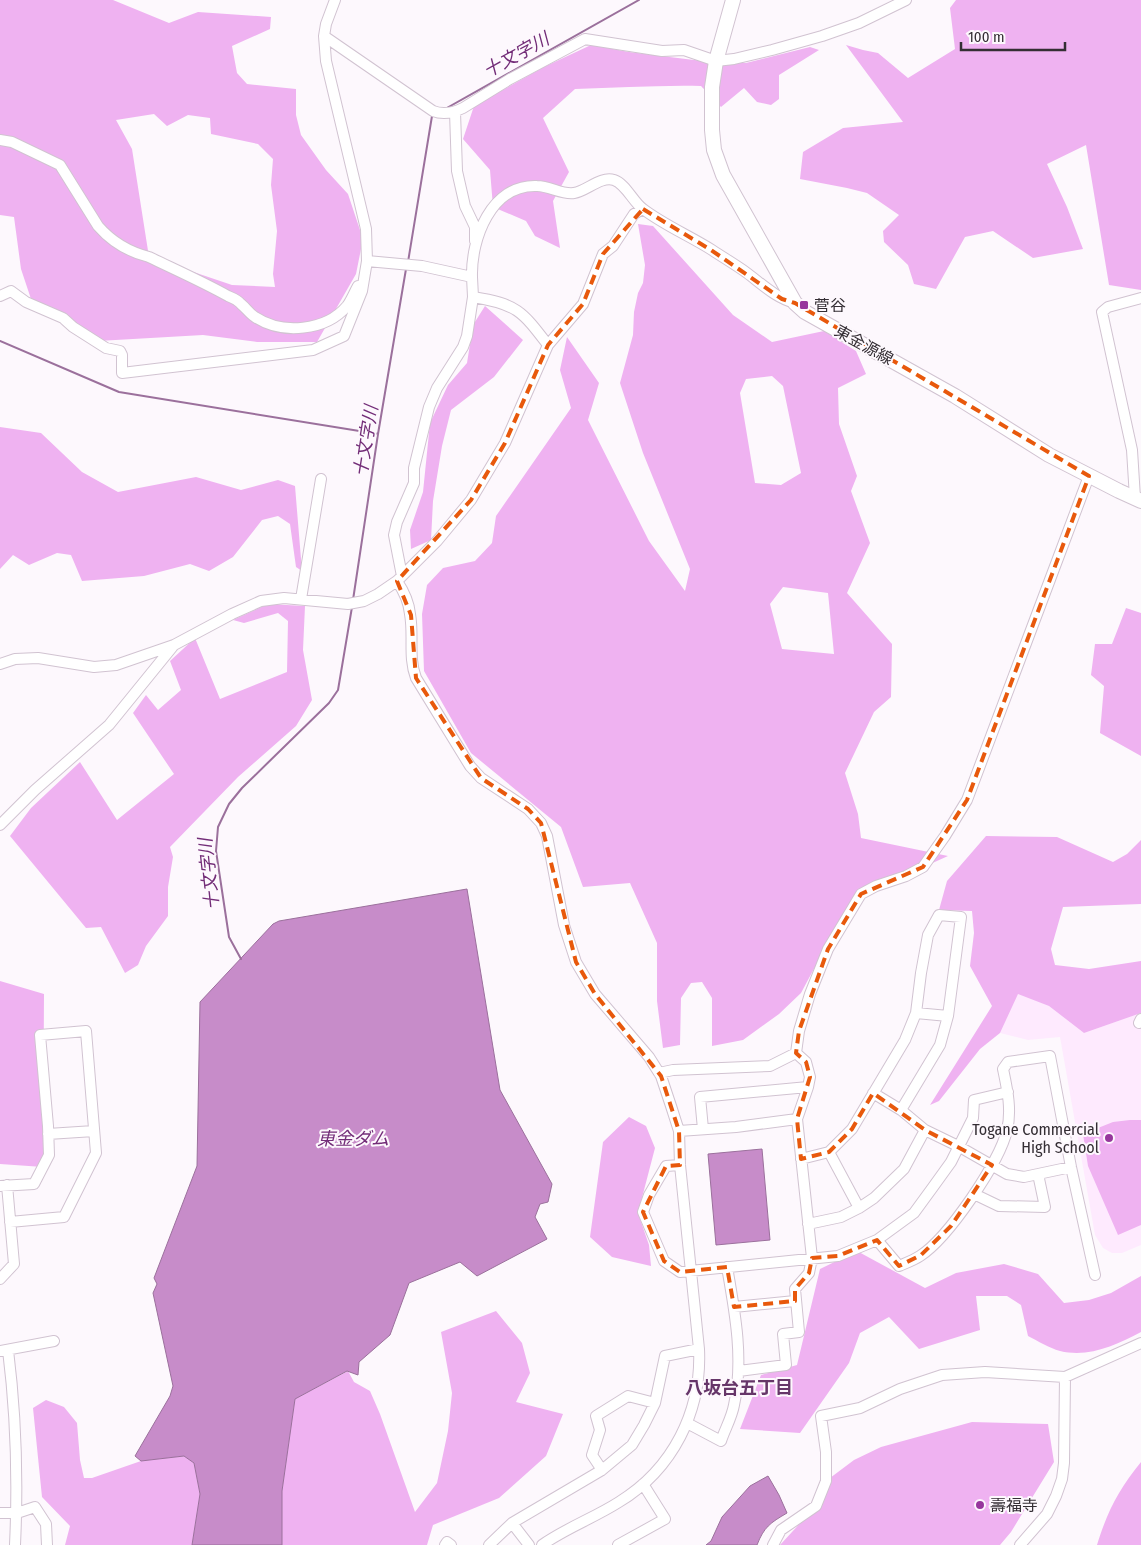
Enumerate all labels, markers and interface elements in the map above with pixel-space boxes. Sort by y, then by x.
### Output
scale bar [961,20,1065,52]
water label: 十文字川 [479,27,555,82]
text: 100 m [968,28,1005,46]
place label: 菅谷 [814,296,846,315]
marker: 菅谷 [798,299,810,311]
street label: 東金源線 [831,321,897,369]
water label: 十文字川 [350,402,383,478]
water label: 十文字川 [194,835,224,911]
place label: Togane Commercial High School [972,1120,1099,1157]
water label: 東金ダム [317,1128,389,1150]
marker: Togane Commercial High School [1103,1132,1115,1144]
district label: 八坂台五丁目 [685,1377,793,1399]
place label: 壽福寺 [990,1496,1038,1515]
marker: 壽福寺 [974,1499,986,1511]

